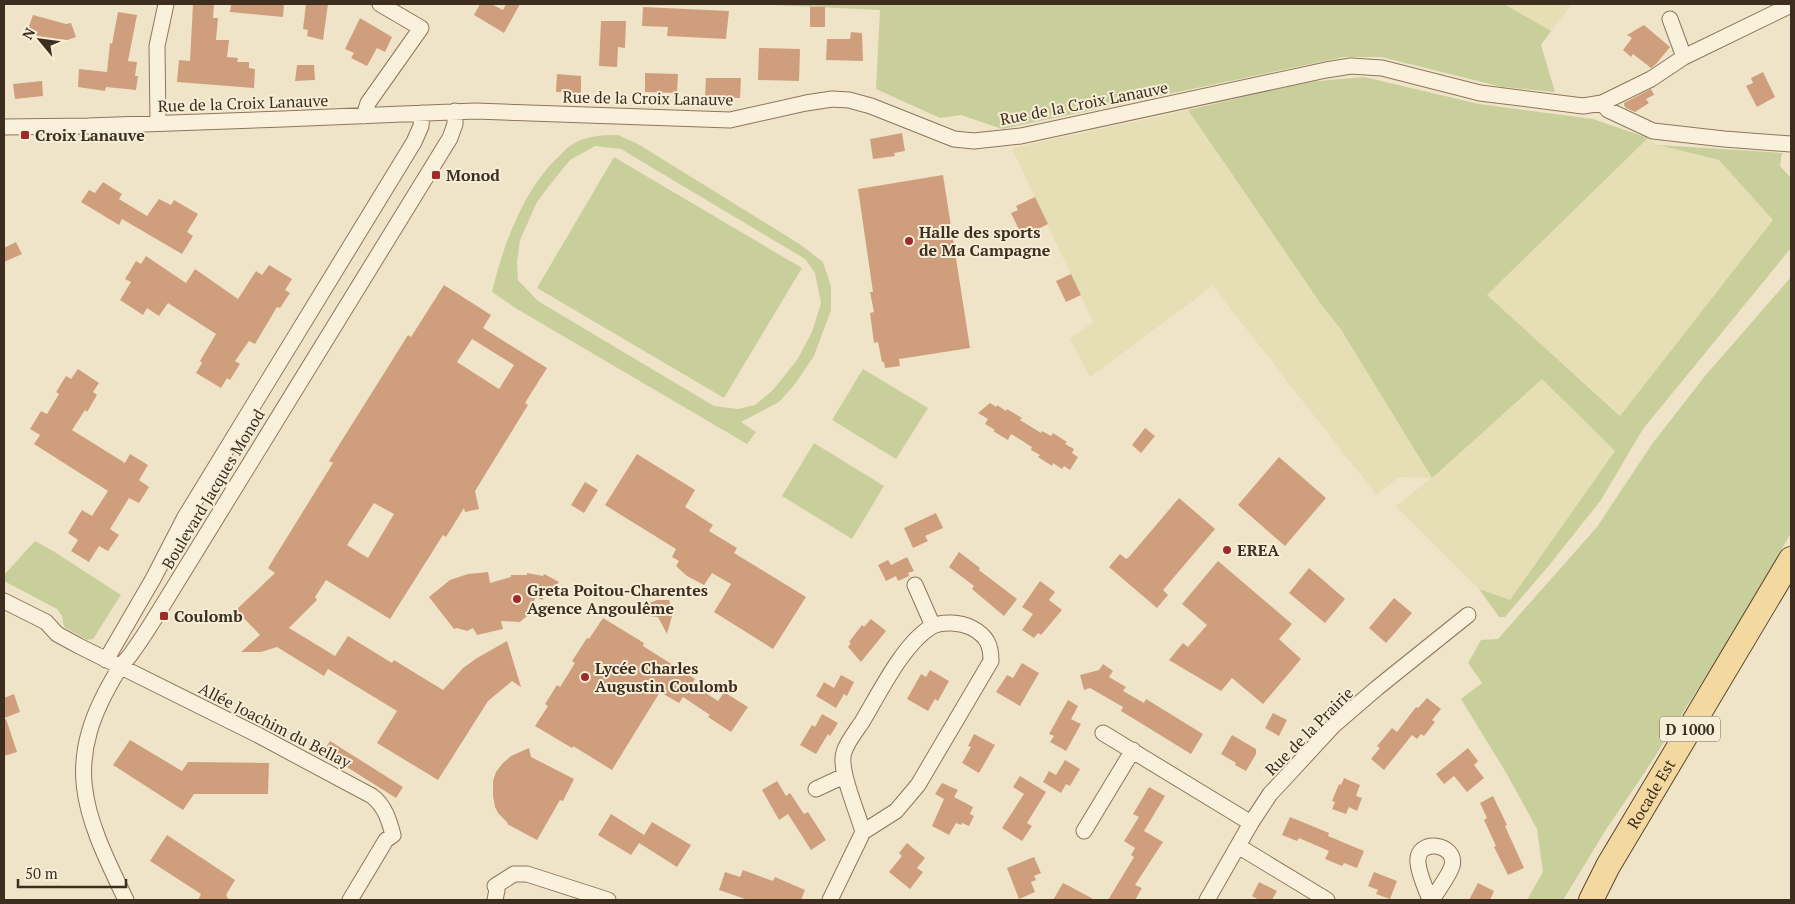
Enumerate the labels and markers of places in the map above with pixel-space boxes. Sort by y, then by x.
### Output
place label: Croix Lanauve [35,124,145,146]
marker: Croix Lanauve [19,129,31,141]
place label: Monod [446,164,500,186]
marker: Monod [430,169,442,181]
place label: Halle des sports de Ma Campagne [919,221,1051,261]
marker: Halle des sports de Ma Campagne [903,235,915,247]
place label: EREA [1237,539,1279,561]
marker: EREA [1221,544,1233,556]
place label: Greta Poitou-Charentes Agence Angoulême [527,579,708,619]
marker: Greta Poitou-Charentes Agence Angoulême [511,593,523,605]
place label: Coulomb [174,605,243,627]
marker: Coulomb [158,610,170,622]
place label: Lycée Charles Augustin Coulomb [595,657,738,697]
marker: Lycée Charles Augustin Coulomb [579,671,591,683]

